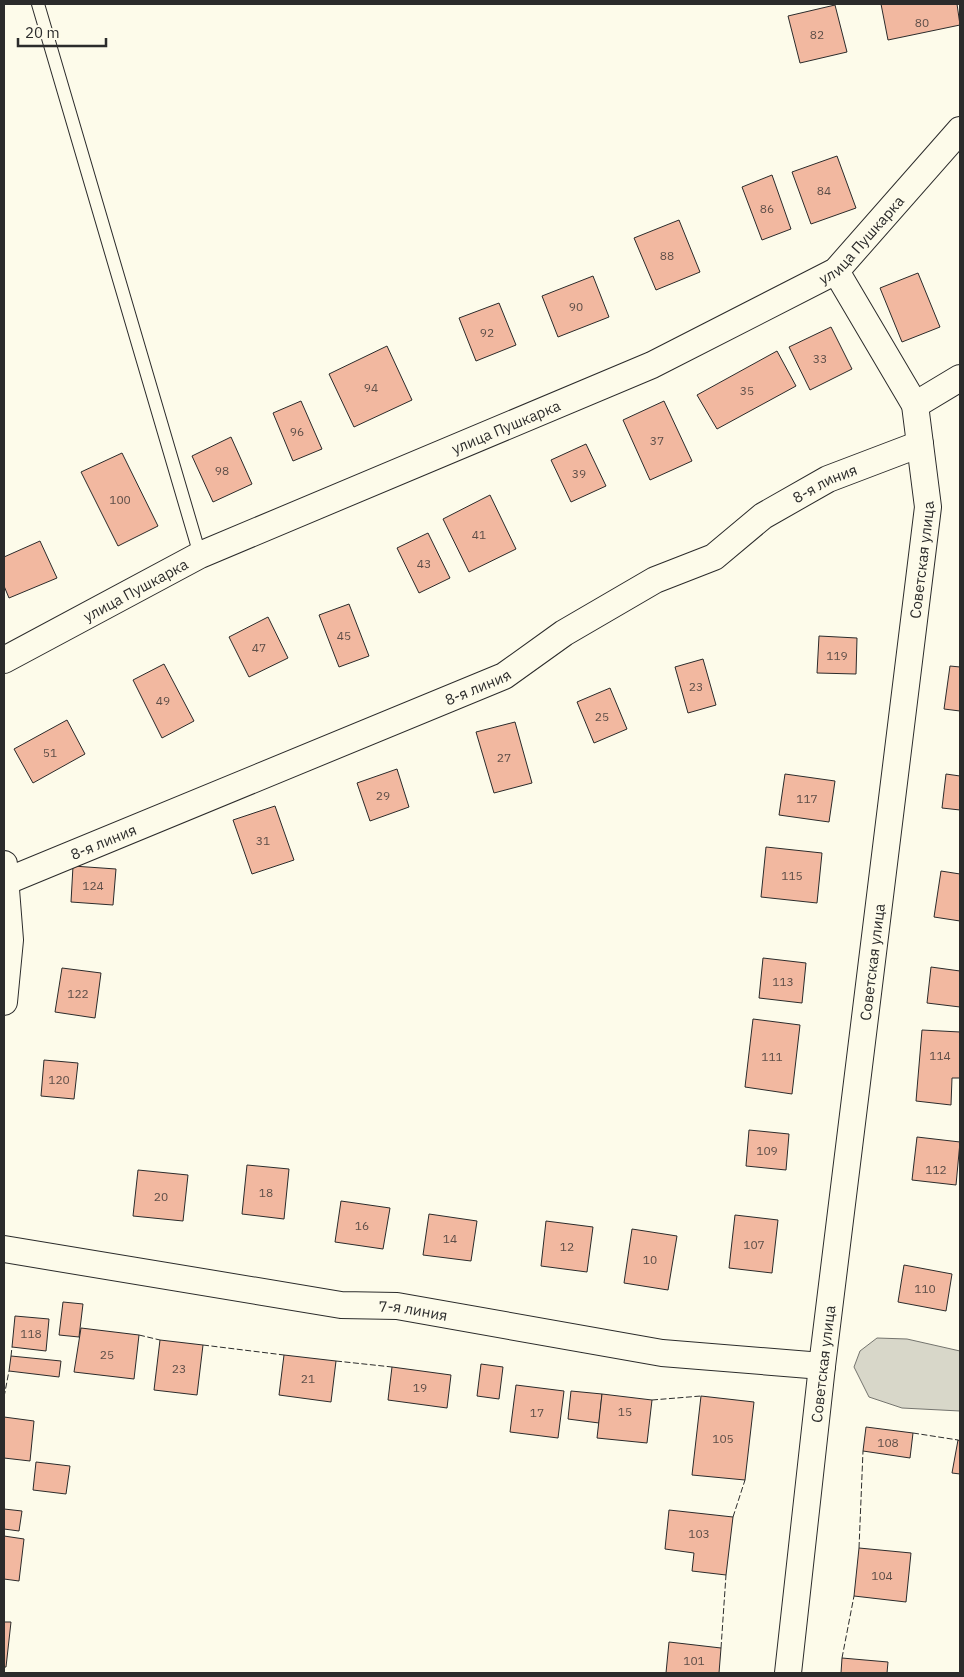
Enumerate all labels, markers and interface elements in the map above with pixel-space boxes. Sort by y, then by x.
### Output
scale bar [18,15,105,47]
house number: 80 [915,15,929,30]
text: 20 m [25,23,60,42]
house number: 82 [810,27,824,42]
house number: 84 [817,183,831,198]
street label: улица Пушкарка [815,191,908,288]
house number: 86 [760,201,774,216]
house number: 88 [660,248,674,263]
house number: 90 [569,299,583,314]
house number: 92 [480,325,494,340]
house number: 33 [813,351,827,366]
house number: 94 [364,380,378,395]
house number: 35 [740,383,754,398]
street label: улица Пушкарка [449,395,563,458]
house number: 96 [290,424,304,439]
house number: 37 [650,433,664,448]
street label: 8-я линия [789,459,859,507]
house number: 98 [215,463,229,478]
house number: 39 [572,466,586,481]
house number: 100 [109,492,131,507]
street label: Советская улица [905,500,938,620]
house number: 41 [472,527,486,542]
street label: улица Пушкарка [80,554,191,625]
house number: 43 [417,556,431,571]
house number: 45 [337,628,351,643]
house number: 47 [252,640,266,655]
house number: 119 [826,648,848,663]
street label: 8-я линия [442,665,515,709]
house number: 23 [689,679,703,694]
house number: 49 [156,693,170,708]
house number: 25 [595,709,609,724]
house number: 51 [43,745,57,760]
house number: 27 [497,750,511,765]
house number: 29 [376,788,390,803]
house number: 117 [796,791,818,806]
street label: 8-я линия [67,819,139,863]
house number: 31 [256,833,270,848]
house number: 115 [781,868,803,883]
house number: 124 [82,878,104,893]
street label: Советская улица [855,902,889,1022]
house number: 113 [772,974,794,989]
house number: 122 [67,986,89,1001]
house number: 114 [929,1048,951,1063]
house number: 111 [761,1049,783,1064]
house number: 120 [48,1072,70,1087]
house number: 109 [756,1143,778,1158]
house number: 112 [925,1162,947,1177]
house number: 18 [259,1185,273,1200]
house number: 20 [154,1189,168,1204]
house number: 16 [355,1218,369,1233]
house number: 14 [443,1231,457,1246]
house number: 107 [743,1237,765,1252]
house number: 12 [560,1239,574,1254]
house number: 10 [643,1252,657,1267]
house number: 110 [914,1281,936,1296]
street label: 7-я линия [378,1296,449,1324]
street label: Советская улица [806,1304,839,1424]
house number: 118 [20,1326,42,1341]
house number: 25 [100,1347,114,1362]
house number: 23 [172,1361,186,1376]
house number: 21 [301,1371,315,1386]
house number: 19 [413,1380,427,1395]
house number: 15 [618,1404,632,1419]
house number: 17 [530,1405,544,1420]
house number: 105 [712,1431,734,1446]
house number: 108 [877,1435,899,1450]
house number: 103 [688,1526,710,1541]
house number: 104 [871,1568,893,1583]
house number: 101 [683,1653,705,1668]

